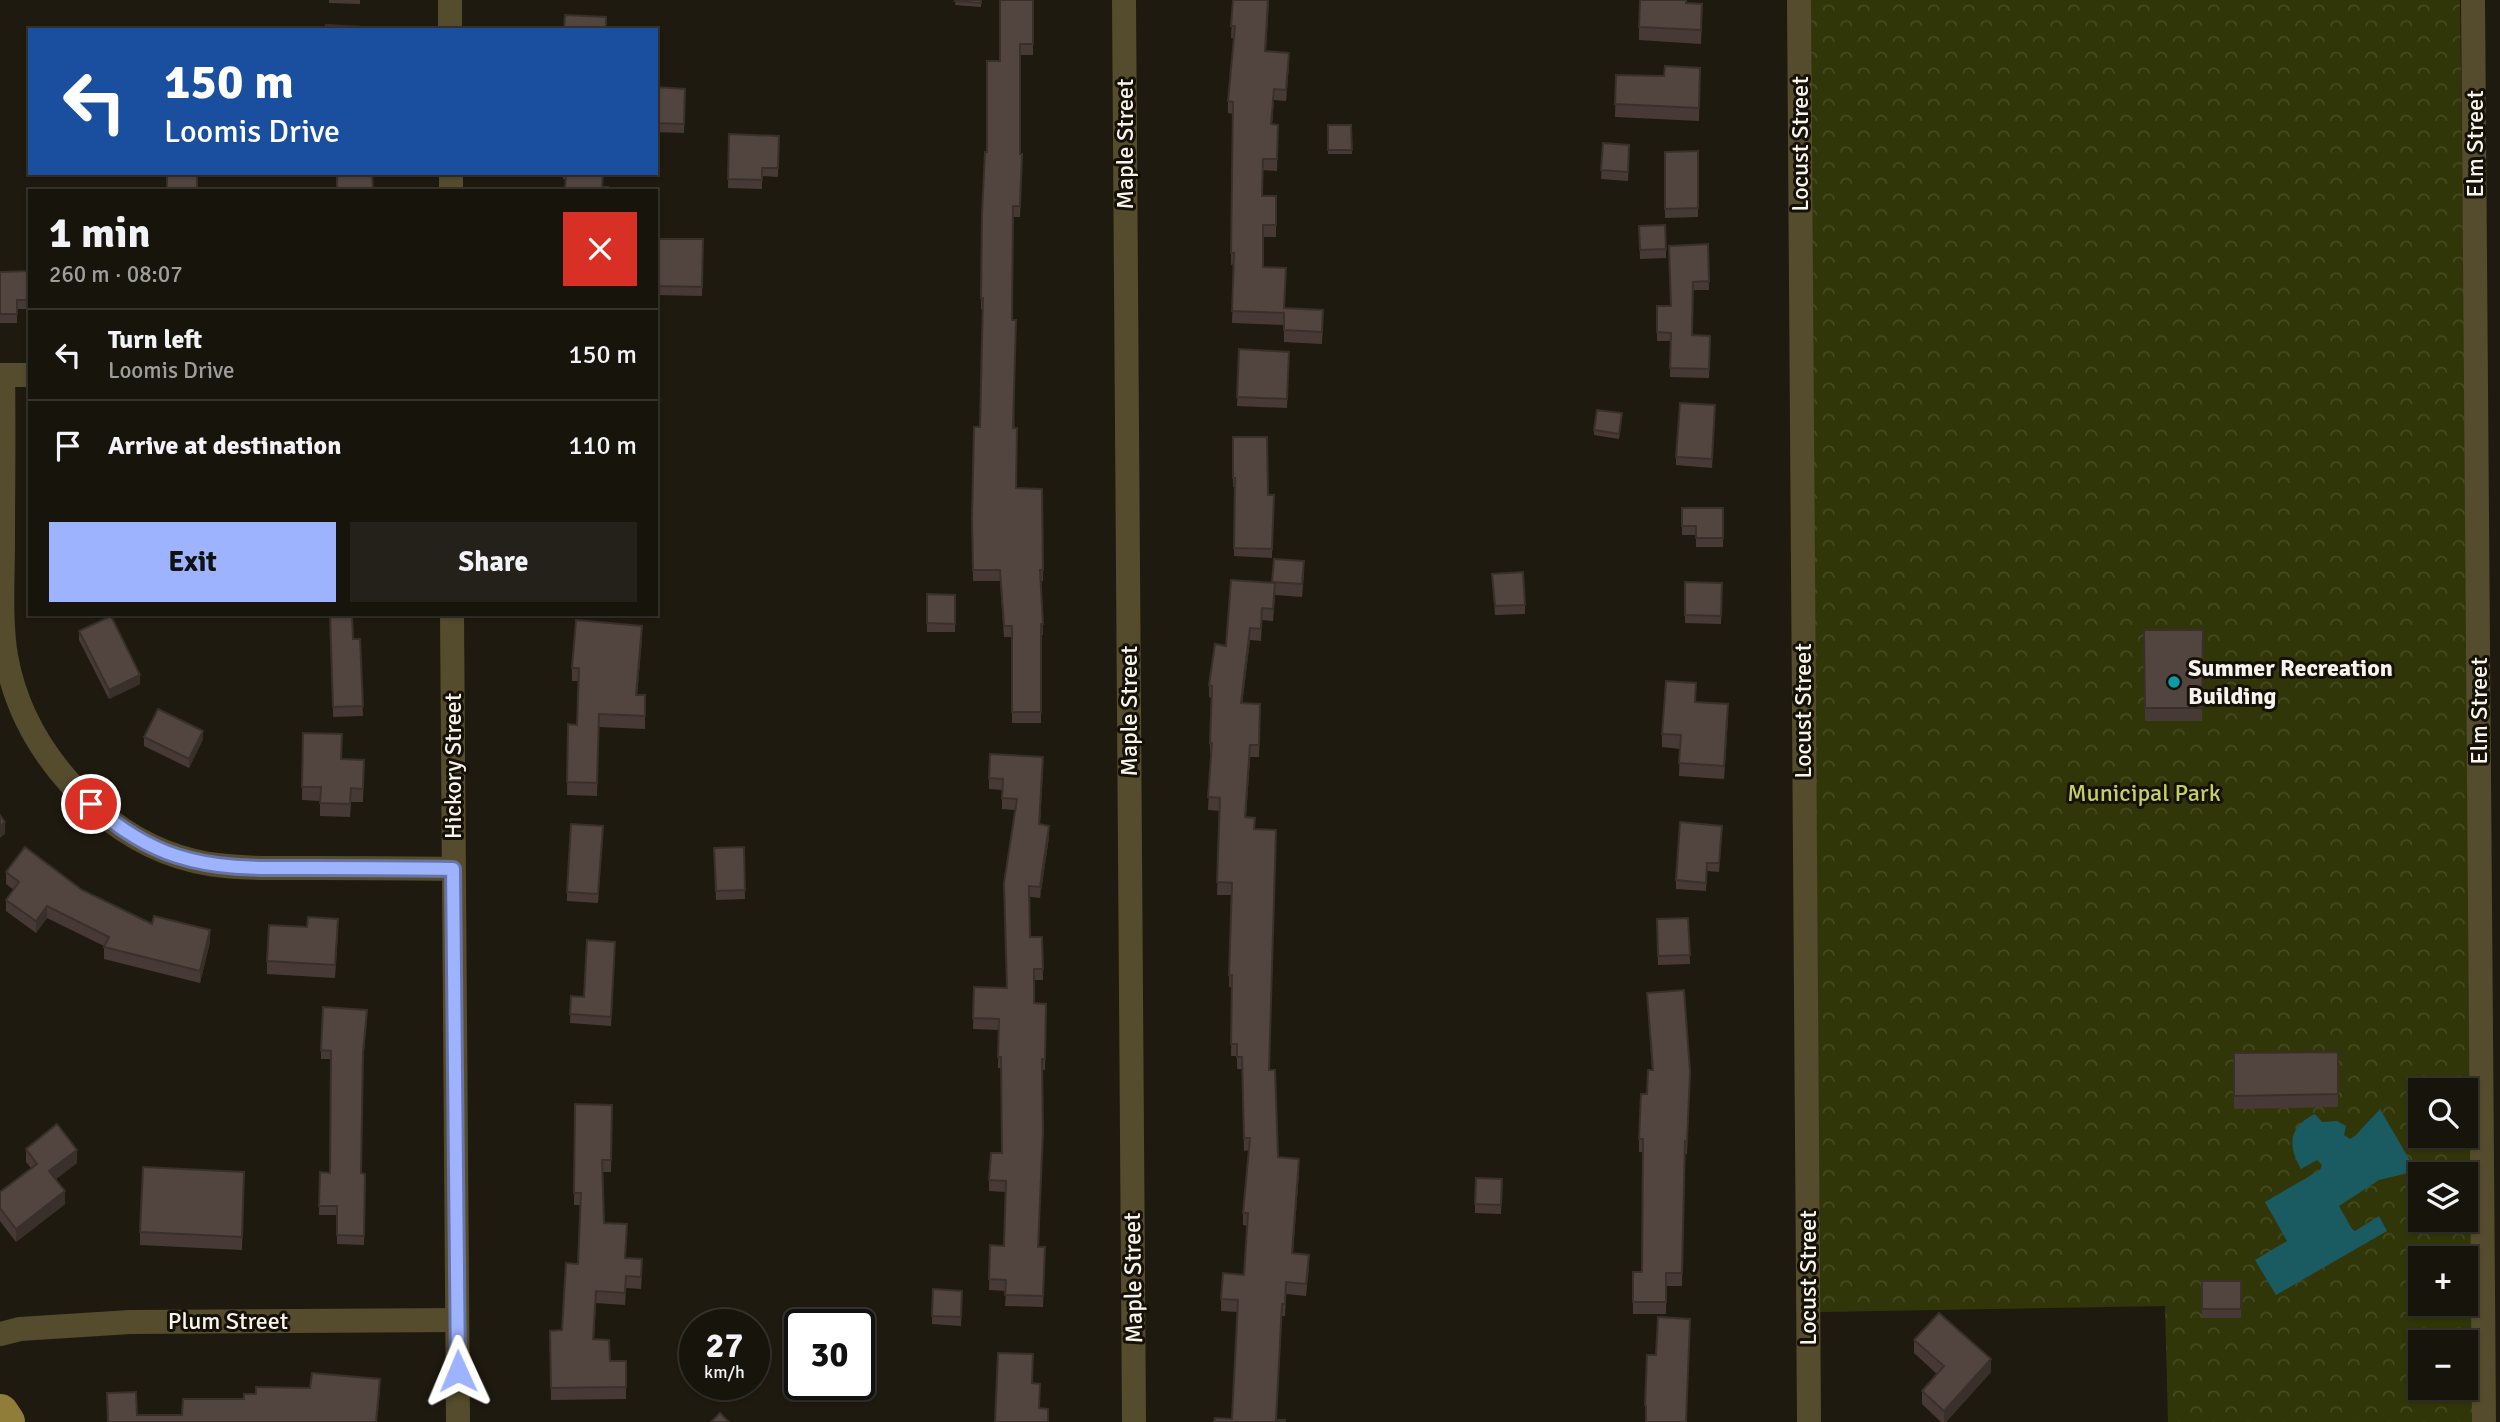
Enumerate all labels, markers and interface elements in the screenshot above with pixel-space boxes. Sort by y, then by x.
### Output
text: 150 m [164,52,294,112]
icon: left [49,56,140,147]
street label: Locust Street [1785,76,1815,212]
street label: Maple Street [1110,79,1140,209]
street label: Elm Street [2460,90,2490,198]
text: Loomis Drive [164,112,340,151]
text: 1 min [49,208,150,259]
button: close [563,212,637,286]
text: 260 m · 08:07 [49,260,183,289]
text: Turn left [108,324,202,356]
icon: left [49,336,87,374]
text: 150 m [568,339,637,371]
text: Loomis Drive [108,356,234,385]
icon: arrive [49,427,87,465]
text: Arrive at destination [108,430,341,462]
text: 110 m [568,430,637,462]
button: Exit [49,522,336,602]
button: Share [350,522,637,602]
street label: Locust Street [1788,643,1818,779]
street label: Maple Street [1114,646,1144,776]
place label: Summer Recreation Building [2188,653,2393,711]
street label: Elm Street [2464,657,2494,765]
marker: Summer Recreation Building [2166,674,2182,690]
street label: Hickory Street [438,693,468,839]
pin [61,774,121,834]
park label: Municipal Park [2067,778,2221,808]
icon: arrive [72,785,110,823]
map controls [2408,1078,2478,1400]
button: search [2408,1078,2478,1148]
button: layers [2408,1162,2478,1232]
street label: Locust Street [1793,1210,1823,1346]
street label: Maple Street [1117,1212,1149,1344]
button: + [2408,1246,2478,1316]
street label: Plum Street [168,1306,288,1336]
speed limit sign: 30 [784,1309,875,1400]
text: 27 [706,1324,743,1367]
button: − [2408,1330,2478,1400]
position arrow [421,1334,495,1408]
text: km/h [704,1361,745,1383]

